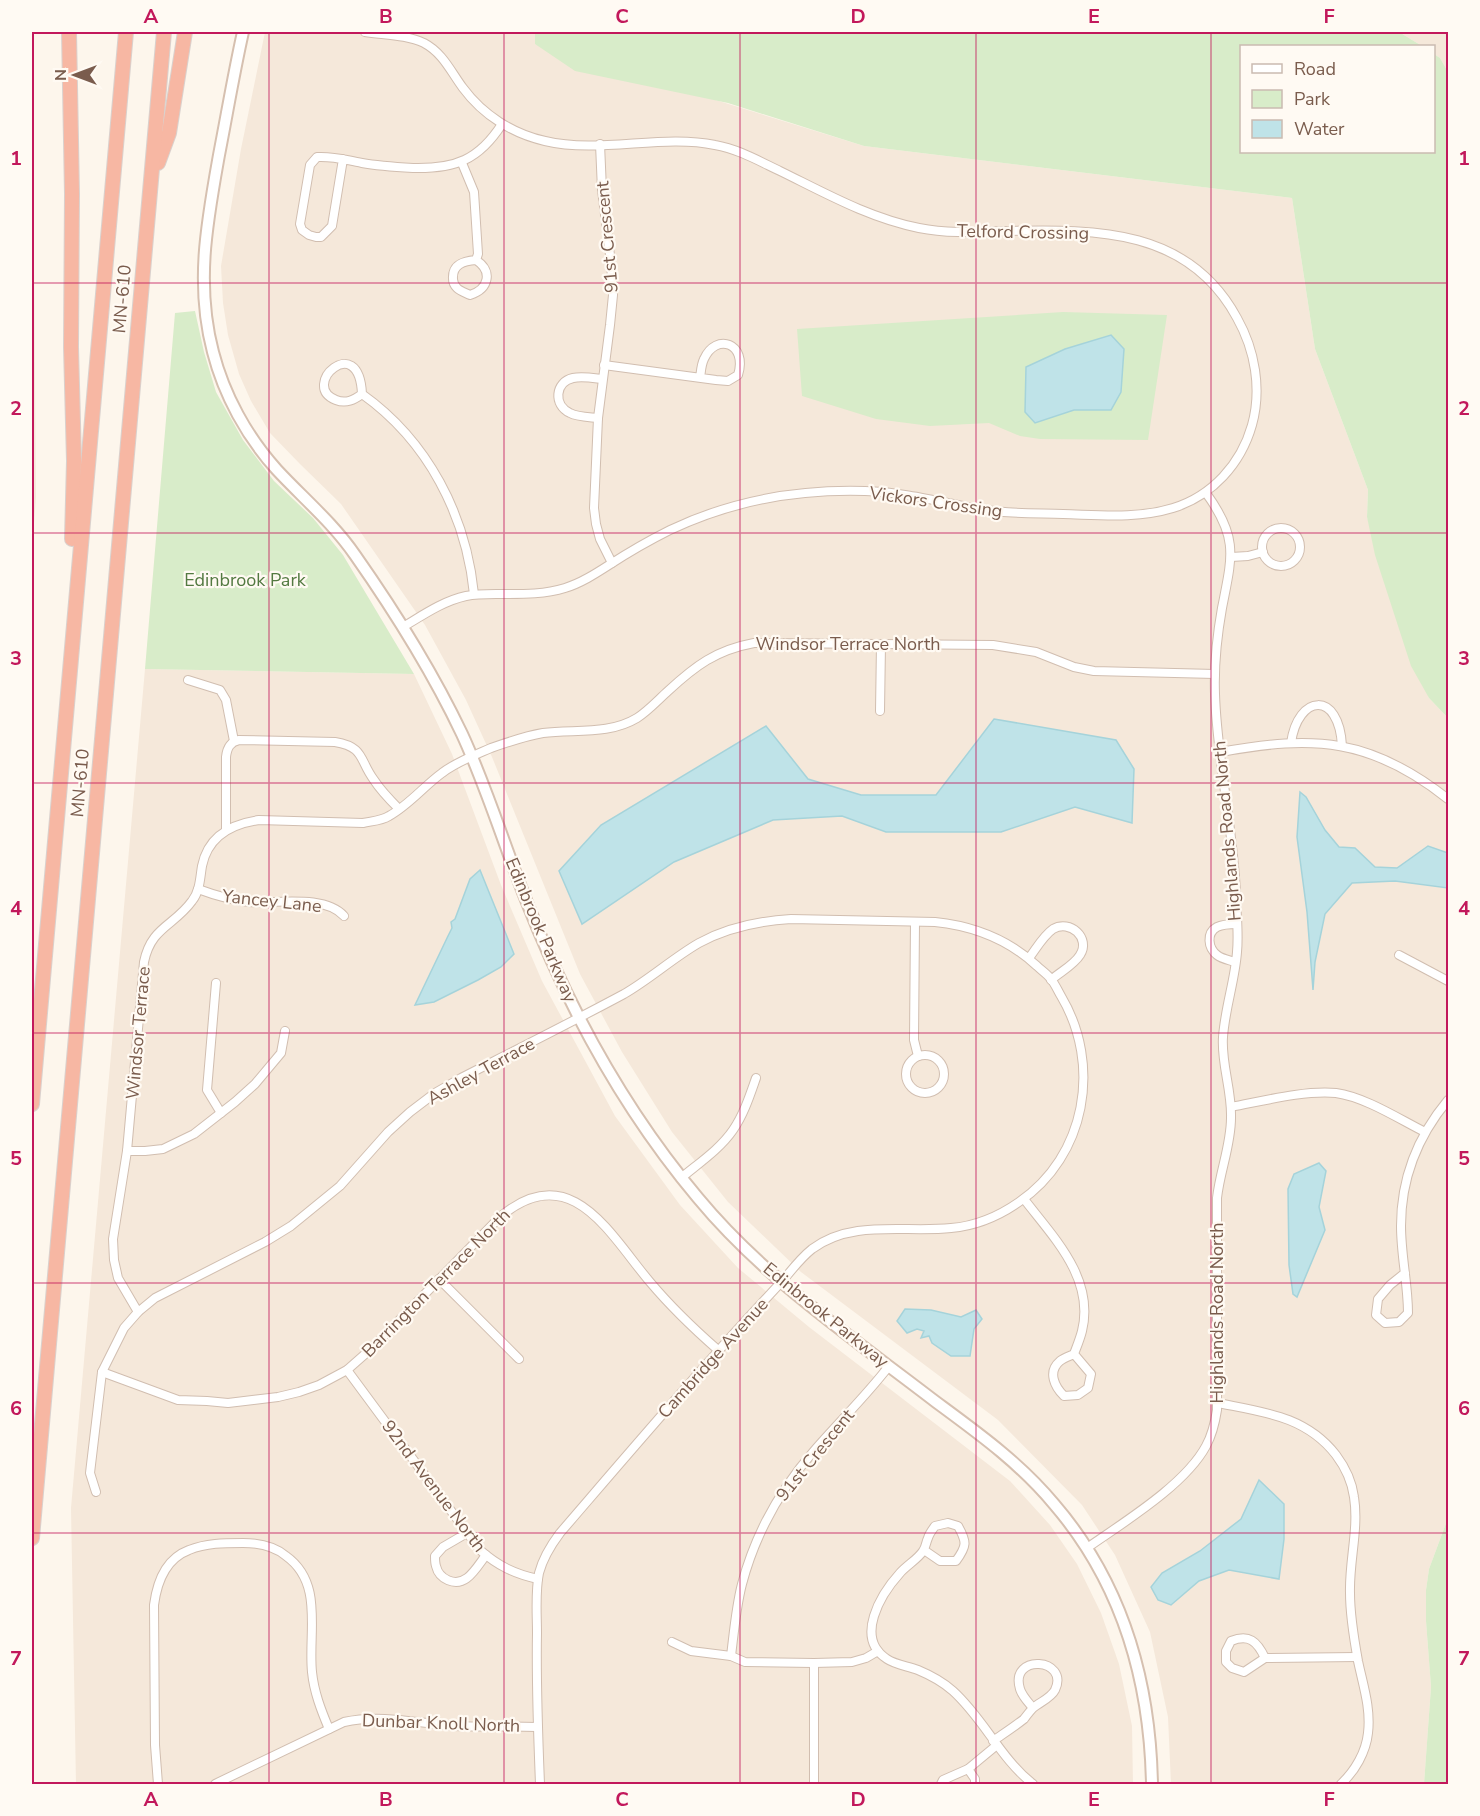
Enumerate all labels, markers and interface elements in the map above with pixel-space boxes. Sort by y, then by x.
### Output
text: A [144,3,159,30]
text: B [379,3,393,30]
text: C [615,3,629,30]
text: D [850,3,866,30]
text: E [1088,3,1100,30]
text: F [1323,3,1335,30]
north arrow [45,45,105,105]
legend [1240,45,1435,153]
text: Road [1294,57,1336,81]
text: N [50,69,72,81]
text: Park [1294,87,1331,111]
text: Water [1294,117,1345,141]
text: 1 [10,145,22,172]
text: 1 [1458,145,1470,172]
street label: 91st Crescent [590,179,624,294]
street label: Telford Crossing [957,219,1089,245]
street label: MN-610 [107,264,137,334]
text: 2 [10,395,22,422]
text: 2 [1458,395,1470,422]
street label: Vickors Crossing [867,481,1004,523]
park label: Edinbrook Park [184,568,307,592]
street label: Windsor Terrace North [756,632,940,656]
text: 3 [10,645,22,672]
text: 3 [1458,645,1470,672]
street label: Highlands Road North [1207,740,1247,922]
street label: MN-610 [65,748,95,818]
street label: Edinbrook Parkway [500,854,583,1007]
street label: Yancey Lane [220,884,323,918]
text: 4 [10,895,22,922]
text: 4 [1458,895,1470,922]
street label: Windsor Terrace [120,965,156,1101]
street label: Ashley Terrace [423,1032,539,1110]
text: 5 [10,1145,22,1172]
text: 5 [1458,1145,1470,1172]
street label: Barrington Terrace North [356,1203,516,1363]
street label: Highlands Road North [1205,1223,1229,1403]
street label: Edinbrook Parkway [758,1257,894,1374]
street label: Cambridge Avenue [652,1293,774,1423]
text: 6 [10,1395,22,1422]
text: 6 [1458,1395,1470,1422]
street label: 91st Crescent [770,1403,860,1506]
street label: 92nd Avenue North [376,1415,492,1557]
text: 7 [10,1645,22,1672]
text: 7 [1458,1645,1470,1672]
street label: Dunbar Knoll North [361,1708,521,1738]
text: A [144,1786,159,1813]
text: B [379,1786,393,1813]
text: C [615,1786,629,1813]
text: D [850,1786,866,1813]
text: E [1088,1786,1100,1813]
text: F [1323,1786,1335,1813]

